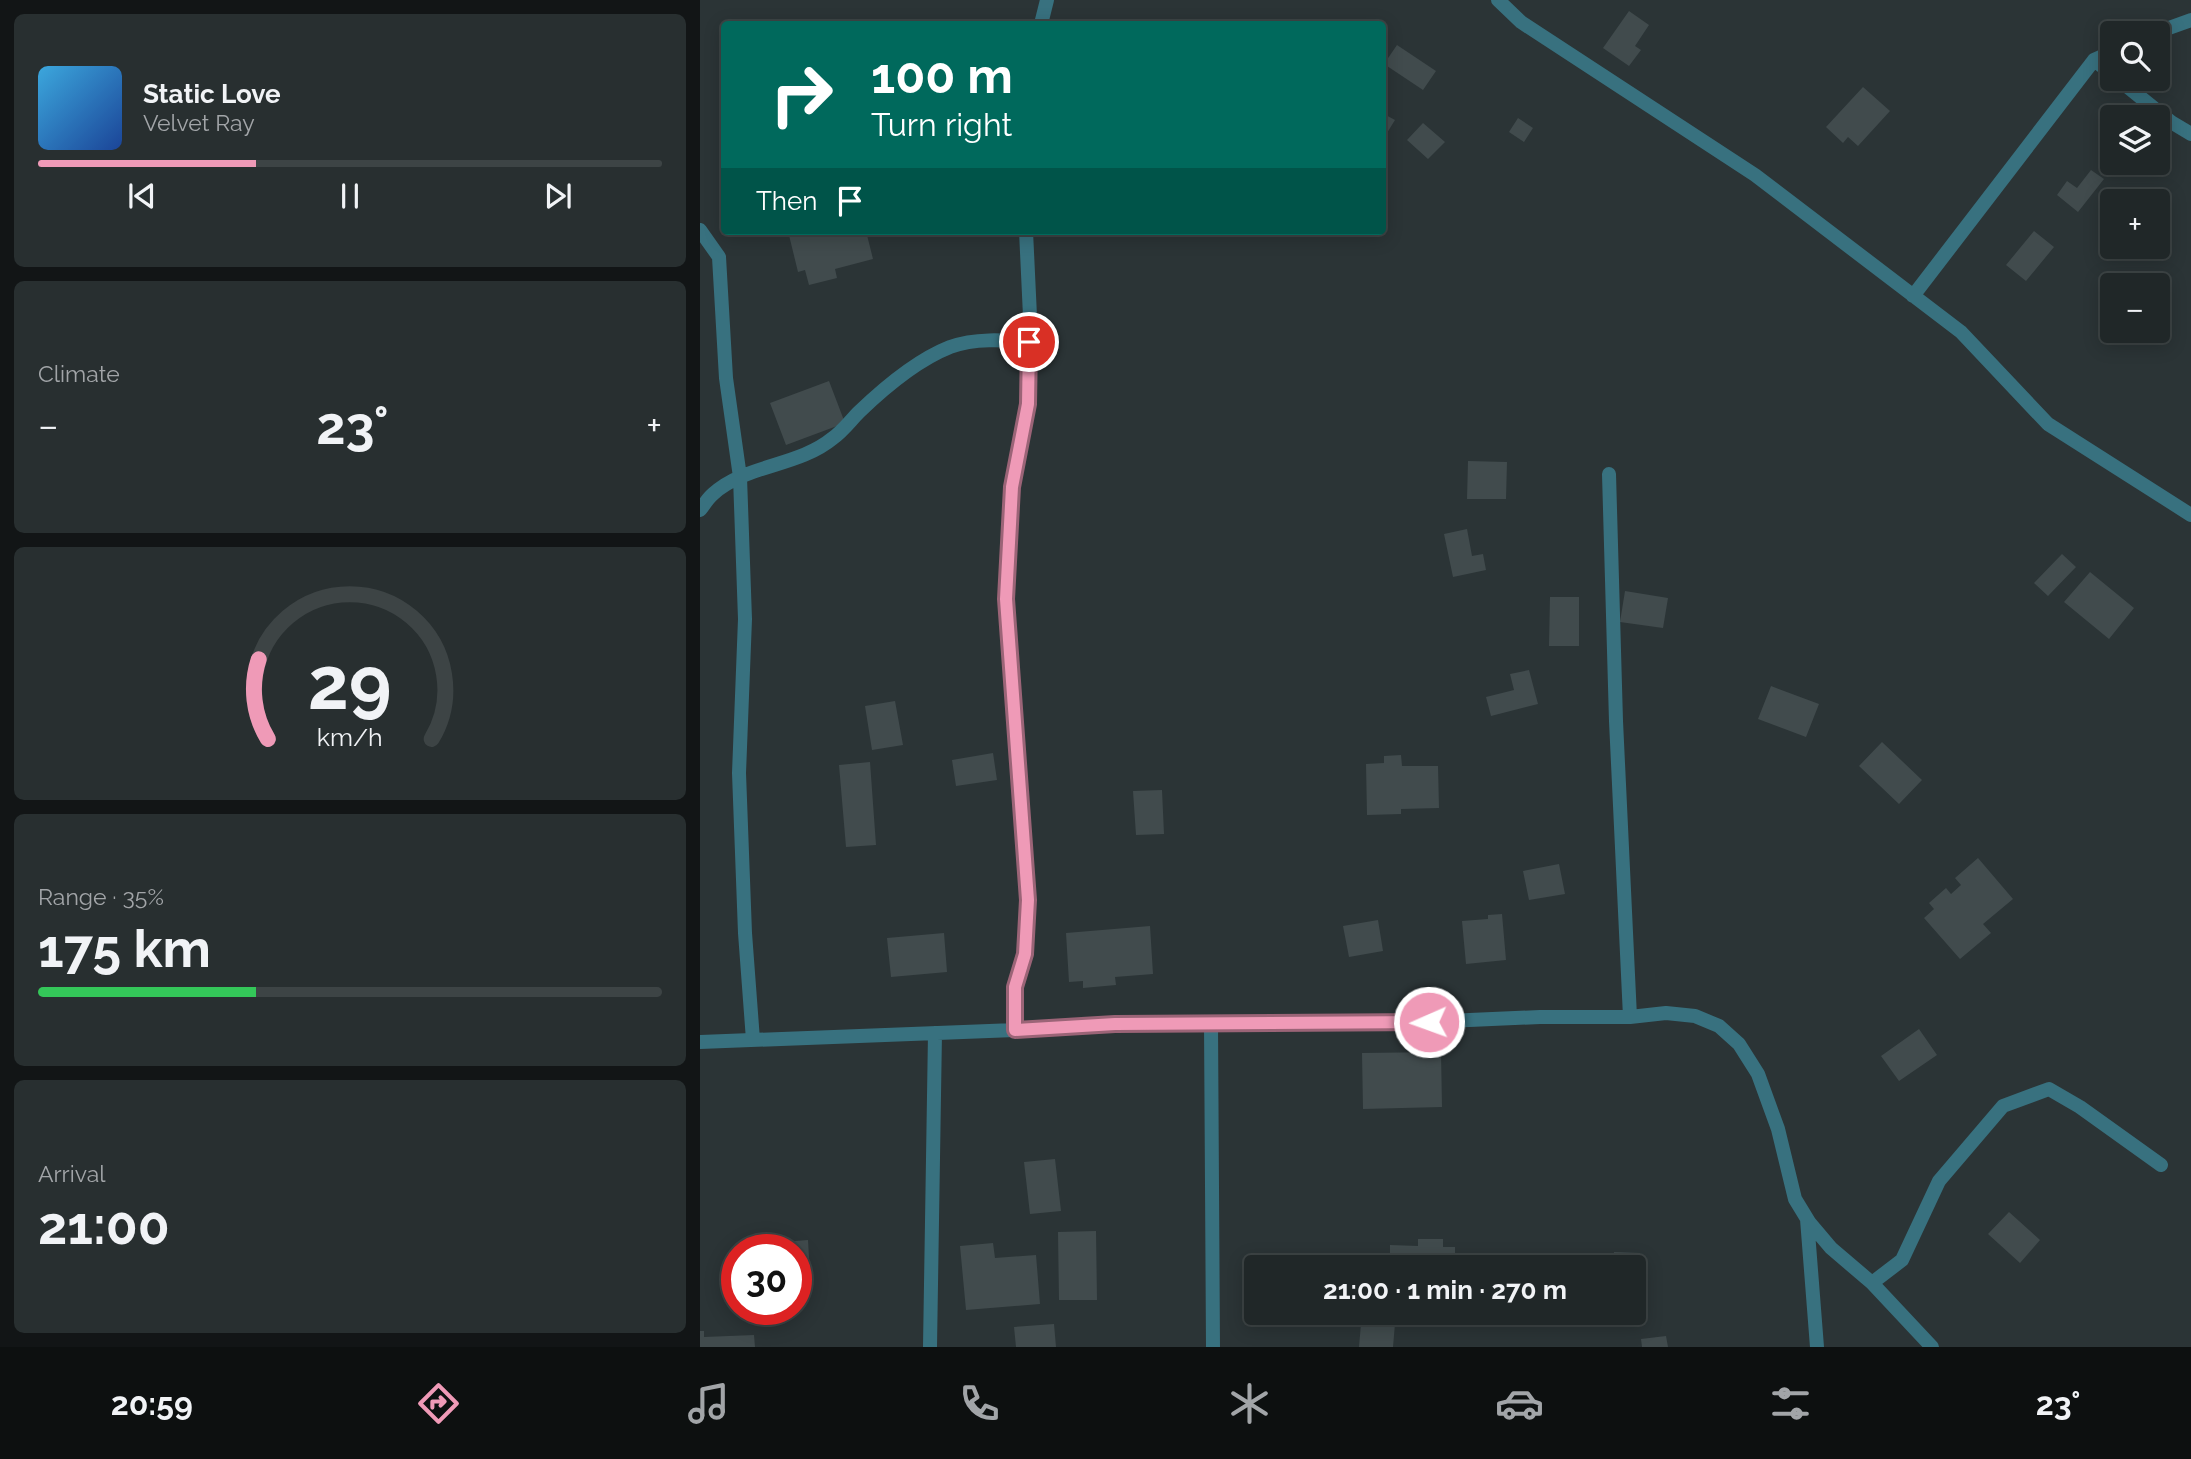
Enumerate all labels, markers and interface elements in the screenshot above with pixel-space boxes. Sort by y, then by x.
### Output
map controls [2100,21,2170,343]
button: search [2100,21,2170,91]
text: 100 m [871,47,1013,104]
icon: right [756,49,847,140]
text: Static Love [143,79,281,109]
button: layers [2100,105,2170,175]
text: Turn right [871,106,1012,143]
text: Velvet Ray [143,109,255,136]
icon: previous [123,177,161,215]
icon: pause [331,177,369,215]
icon: next [539,177,577,215]
icon: arrive [831,182,869,220]
text: Then [756,186,817,216]
button: + [2100,189,2170,259]
button: − [2100,273,2170,343]
pin [999,312,1059,372]
icon: arrive [1010,323,1048,361]
text: Climate [38,360,120,387]
text: 23° [316,395,389,456]
text: − [38,403,58,448]
text: + [646,403,662,448]
text: 29 [308,642,392,727]
text: km/h [317,722,383,752]
text: Range · 35% [38,883,164,910]
text: 175 km [38,918,211,979]
position arrow [1392,985,1466,1059]
text: Arrival [38,1160,105,1187]
text: 21:00 [38,1195,170,1256]
speed limit sign: 30 [721,1234,812,1325]
text: 21:00 · 1 min · 270 m [1323,1275,1567,1305]
icon: directions [414,1379,463,1428]
icon: music [684,1379,733,1428]
icon: phone [955,1379,1004,1428]
icon: climate [1225,1379,1274,1428]
icon: car [1495,1379,1544,1428]
icon: filters [1766,1379,1815,1428]
text: 20:59 [111,1385,193,1422]
text: 23° [2036,1385,2080,1422]

